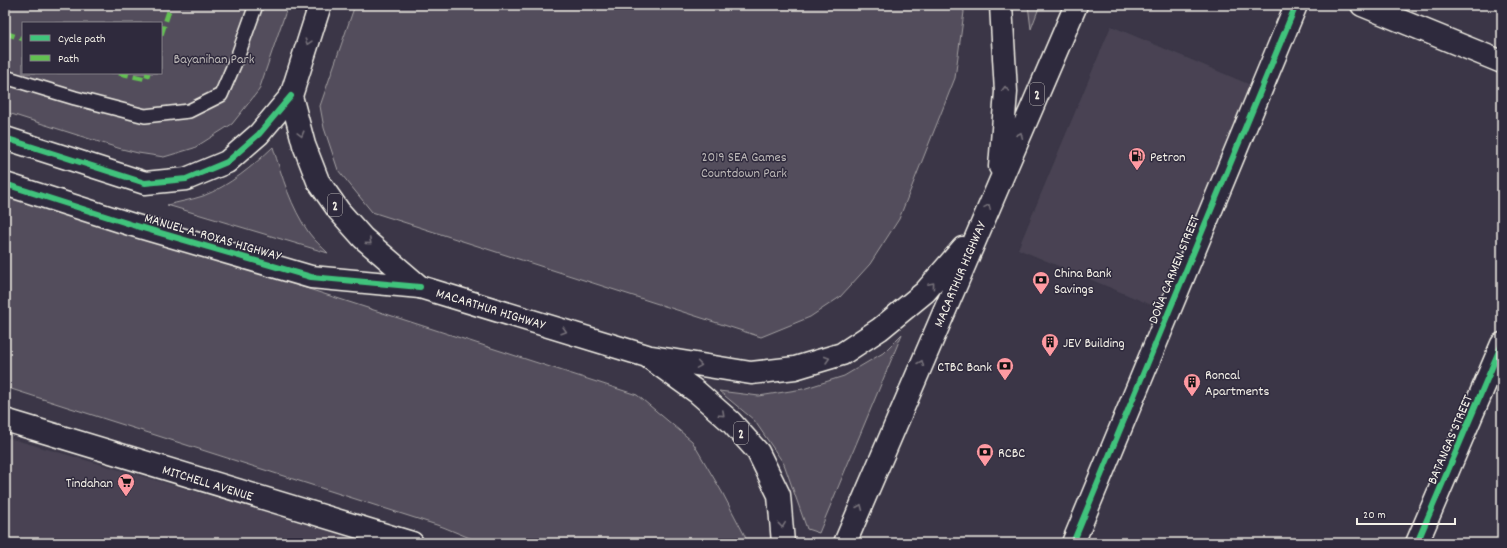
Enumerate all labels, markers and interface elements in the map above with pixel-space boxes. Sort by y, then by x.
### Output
legend [22,22,162,74]
text: Cycle path [58,31,106,48]
one-way arrow [304,38,313,45]
park label: Bayanihan Park [174,50,255,70]
text: Path [58,51,79,68]
road number: 2 [1030,83,1044,105]
one-way arrow [1001,86,1009,92]
one-way arrow [296,130,305,137]
one-way arrow [1015,132,1023,139]
fuel station icon: Petron [1127,146,1147,171]
park label: 2019 SEA Games Countdown Park [701,148,787,184]
place label: Petron [1150,148,1186,168]
road number: 2 [328,194,342,216]
one-way arrow [983,204,991,212]
street label: MANUEL A. ROXAS HIGHWAY [142,209,284,267]
street label: DOÑA CARMEN STREET [1144,212,1206,327]
street label: MACARTHUR HIGHWAY [929,218,993,331]
one-way arrow [364,238,372,245]
place label: China Bank Savings [1054,264,1112,300]
bank icon: China Bank Savings [1031,270,1051,295]
one-way arrow [927,282,934,289]
street label: MACARTHUR HIGHWAY [433,284,548,336]
one-way arrow [560,326,567,334]
building icon: JEV Building [1040,332,1060,357]
place label: JEV Building [1063,334,1125,354]
one-way arrow [823,355,830,364]
bank icon: CTBC Bank [995,356,1015,381]
place label: CTBC Bank [937,358,992,378]
one-way arrow [696,360,702,369]
one-way arrow [916,360,924,368]
place label: Roncal Apartments [1205,366,1269,402]
building icon: Roncal Apartments [1182,372,1202,397]
street label: BATANGAS STREET [1423,392,1479,488]
one-way arrow [717,409,725,417]
road number: 2 [734,422,748,444]
bank icon: RCBC [975,442,995,467]
place label: RCBC [998,444,1025,464]
street label: MITCHELL AVENUE [160,461,256,507]
supermarket icon: Tindahan [116,472,136,497]
place label: Tindahan [66,474,113,494]
scale bar [1357,500,1455,526]
one-way arrow [855,504,863,512]
text: 20 m [1363,507,1386,524]
one-way arrow [777,521,786,528]

